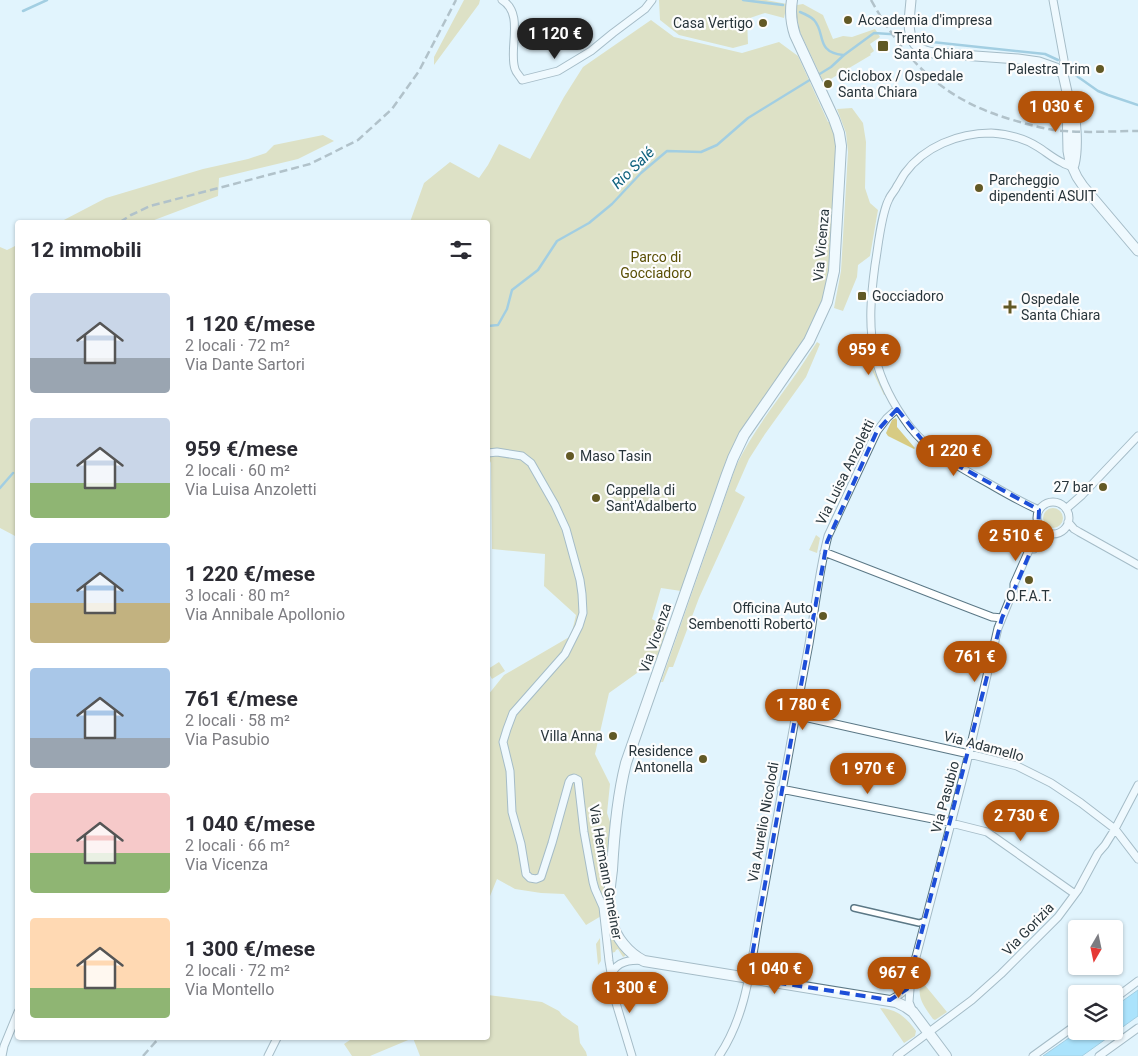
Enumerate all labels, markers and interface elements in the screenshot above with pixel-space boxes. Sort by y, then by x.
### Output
place label: Accademia d'impresa [858,12,992,28]
marker: Accademia d'impresa [842,14,854,26]
place label: Casa Vertigo [673,15,753,31]
marker: Casa Vertigo [757,17,769,29]
pin: 1 120 € [509,18,601,60]
text: 1 120 € [528,24,582,43]
place label: Trento Santa Chiara [894,30,973,62]
marker: Trento Santa Chiara [876,39,890,53]
place label: Palestra Trim [1007,61,1090,77]
marker: Palestra Trim [1094,63,1106,75]
place label: Ciclobox / Ospedale Santa Chiara [838,68,963,100]
marker: Ciclobox / Ospedale Santa Chiara [822,78,834,90]
pin: 1 030 € [1010,90,1102,133]
text: 1 030 € [1029,97,1083,116]
water label: Rio Salé [608,143,658,193]
place label: Parcheggio dipendenti ASUIT [989,172,1097,204]
marker: Parcheggio dipendenti ASUIT [973,182,985,194]
street label: Via Vicenza [810,208,832,282]
icon: filters [447,236,475,264]
text: 12 immobili [30,238,142,262]
park label: Parco di Gocciadoro [620,249,692,281]
place label: Gocciadoro [872,288,944,304]
marker: Gocciadoro [856,290,868,302]
place label: Ospedale Santa Chiara [1021,291,1100,323]
marker: Ospedale Santa Chiara [1003,300,1017,314]
text: 1 120 €/mese [185,312,315,336]
icon: home [70,313,130,373]
pin: 959 € [834,334,904,376]
text: 2 locali · 72 m² [185,336,290,355]
text: 959 € [849,340,889,359]
text: Via Dante Sartori [185,355,305,374]
street label: Via Luisa Anzoletti [813,417,877,527]
pin: 1 220 € [908,434,1000,477]
text: 959 €/mese [185,437,298,461]
icon: home [70,438,130,498]
text: 1 220 € [927,441,981,460]
place label: Maso Tasin [580,448,652,464]
marker: Maso Tasin [564,450,576,462]
text: 2 locali · 60 m² [185,461,290,480]
place label: 27 bar [1054,479,1093,495]
text: Via Luisa Anzoletti [185,480,317,499]
marker: 27 bar [1097,481,1109,493]
place label: Cappella di Sant'Adalberto [606,482,697,514]
marker: Cappella di Sant'Adalberto [590,492,602,504]
pin: 2 510 € [970,520,1062,562]
text: 2 510 € [989,526,1043,545]
text: 1 220 €/mese [185,562,315,586]
icon: home [70,563,130,623]
marker: O.F.A.T. [1023,574,1035,586]
text: 3 locali · 80 m² [185,586,290,605]
place label: O.F.A.T. [1006,588,1052,604]
place label: Officina Auto Sembenotti Roberto [689,600,813,632]
street label: Via Vicenza [636,601,674,675]
text: Via Annibale Apollonio [185,605,345,624]
marker: Officina Auto Sembenotti Roberto [817,610,829,622]
pin: 761 € [940,640,1010,683]
text: 761 € [955,647,995,666]
text: 761 €/mese [185,687,298,711]
icon: home [70,688,130,748]
pin: 1 780 € [757,688,849,731]
text: 1 780 € [776,695,830,714]
text: 2 locali · 58 m² [185,711,290,730]
place label: Villa Anna [541,728,603,744]
street label: Via Adamello [942,728,1026,764]
text: Via Pasubio [185,730,270,749]
marker: Villa Anna [607,730,619,742]
place label: Residence Antonella [629,743,693,775]
pin: 1 970 € [822,752,914,795]
marker: Residence Antonella [697,753,709,765]
text: 1 970 € [841,759,895,778]
street label: Via Pasubio [928,759,962,835]
street label: Via Aurelio Nicolodi [745,761,781,883]
pin: 2 730 € [975,800,1067,842]
street label: Via Hermann Gmeiner [586,803,626,941]
text: 2 730 € [994,806,1048,825]
text: 1 040 €/mese [185,812,315,836]
icon: home [70,813,130,873]
text: 2 locali · 66 m² [185,836,290,855]
text: Via Vicenza [185,855,268,874]
street label: Via Gorizia [999,899,1057,959]
north arrow [1068,920,1122,975]
map controls [1068,920,1123,1040]
text: 1 300 €/mese [185,937,315,961]
icon: home [70,938,130,998]
pin: 1 040 € [729,952,821,995]
pin: 967 € [864,956,934,999]
text: 1 040 € [748,959,802,978]
text: 2 locali · 72 m² [185,961,290,980]
text: 967 € [879,963,919,982]
pin: 1 300 € [584,972,676,1014]
text: 1 300 € [603,978,657,997]
text: Via Montello [185,980,274,999]
button: layers [1068,985,1123,1040]

